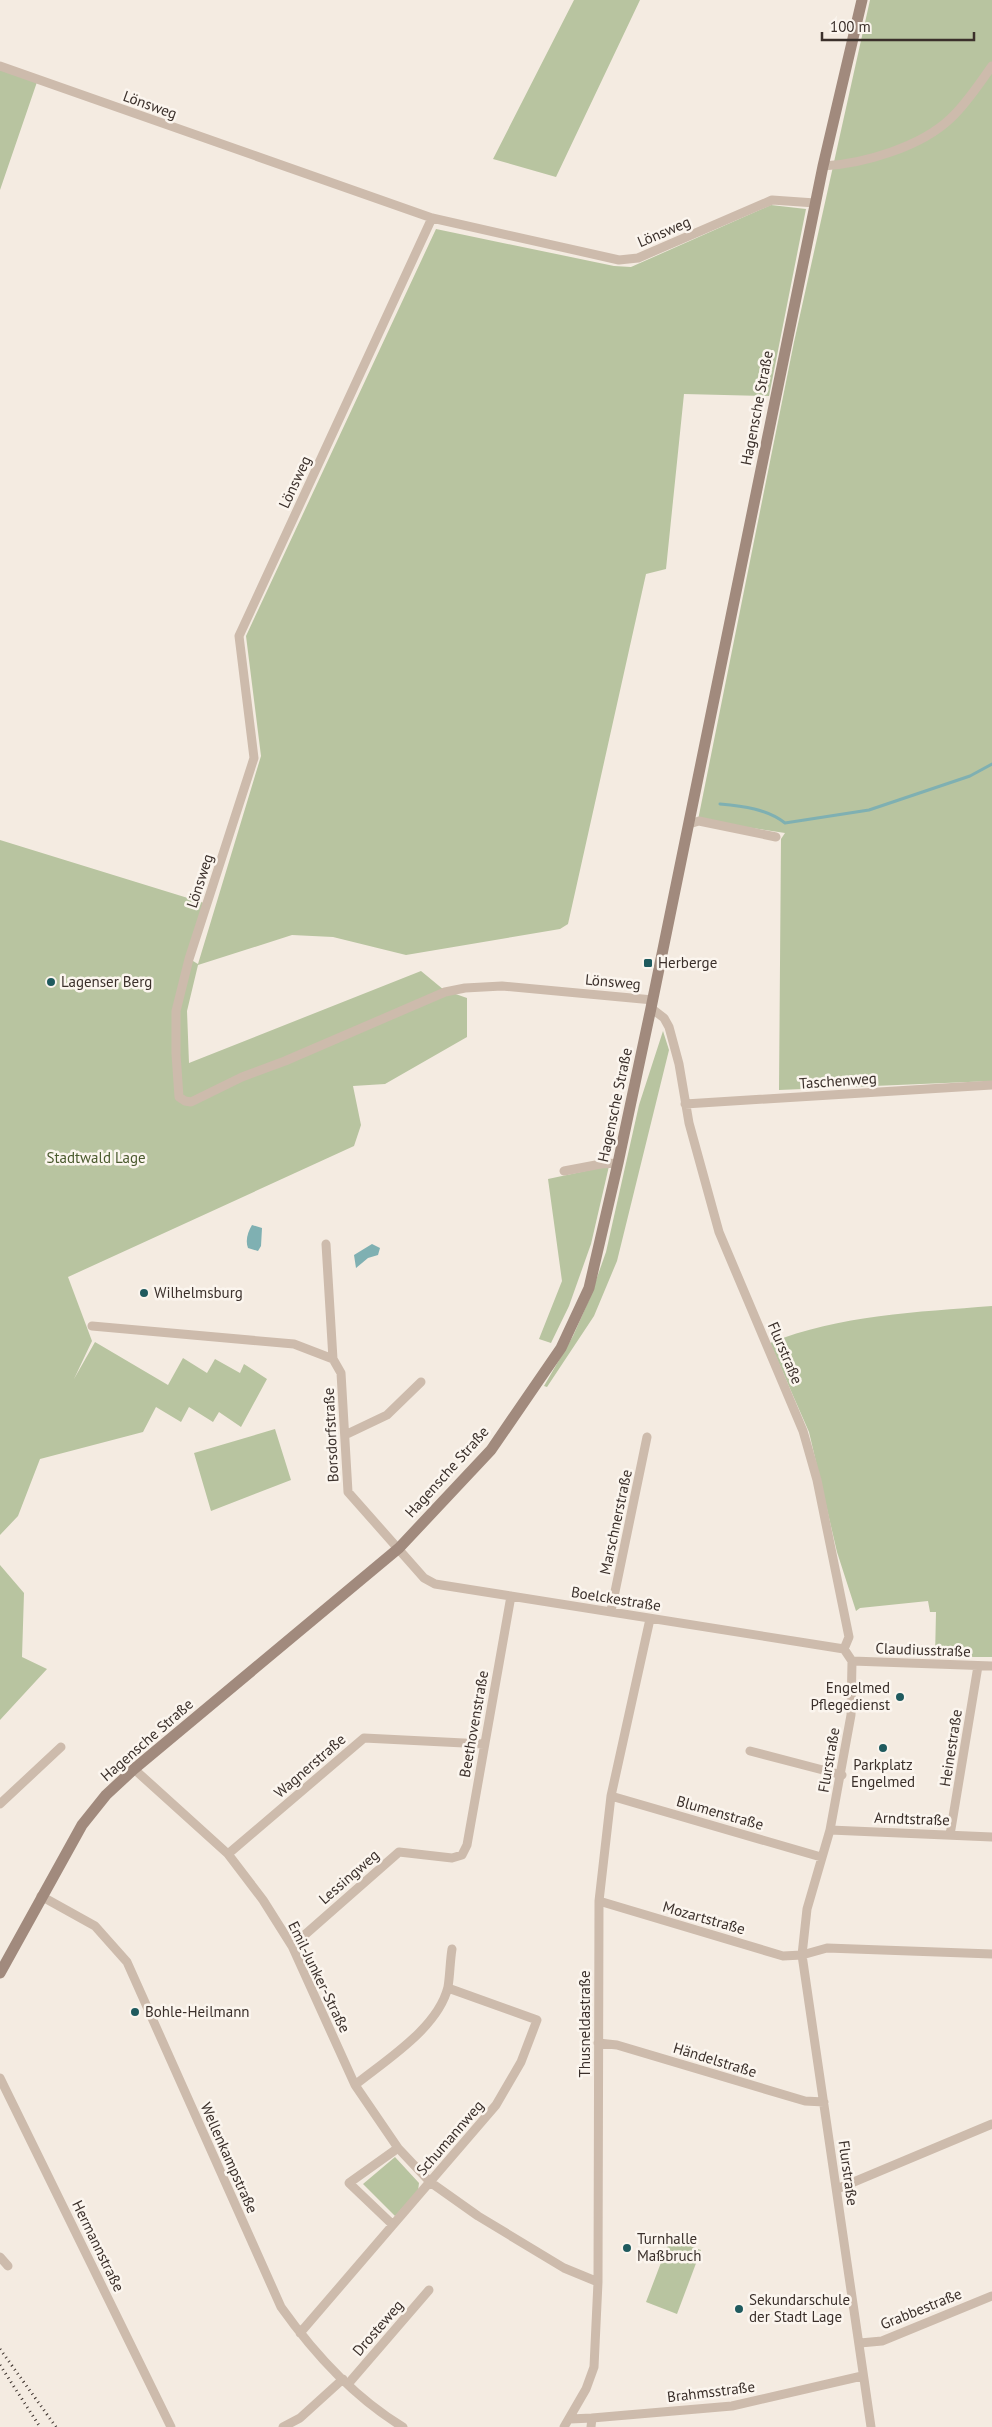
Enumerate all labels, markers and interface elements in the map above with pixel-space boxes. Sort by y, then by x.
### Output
scale bar [822,10,974,42]
text: 100 m [830,17,871,36]
street label: Lönsweg [121,86,180,123]
street label: Lönsweg [634,212,693,251]
street label: Hagensche Straße [736,349,777,467]
street label: Lönsweg [274,452,315,511]
street label: Lönsweg [182,851,217,910]
place label: Herberge [658,953,717,972]
marker: Herberge [642,957,654,969]
street label: Lönsweg [584,970,642,993]
place label: Lagenser Berg [61,972,152,991]
marker: Lagenser Berg [45,976,57,988]
street label: Hagensche Straße [593,1046,636,1164]
street label: Taschenweg [799,1068,877,1093]
park label: Stadtwald Lage [46,1148,146,1167]
place label: Wilhelmsburg [154,1283,243,1302]
marker: Wilhelmsburg [138,1287,150,1299]
street label: Flurstraße [764,1319,807,1387]
street label: Borsdorfstraße [319,1387,342,1483]
street label: Hagensche Straße [401,1422,493,1521]
street label: Marschnerstraße [595,1468,636,1576]
street label: Boelckestraße [570,1582,662,1615]
street label: Claudiusstraße [875,1638,971,1661]
street label: Beethovenstraße [455,1669,492,1779]
place label: Engelmed Pflegedienst [810,1678,890,1714]
marker: Engelmed Pflegedienst [894,1691,906,1703]
street label: Hagensche Straße [97,1694,197,1785]
street label: Heinestraße [935,1708,966,1788]
street label: Flurstraße [813,1726,844,1794]
street label: Wagnerstraße [270,1729,349,1802]
marker: Parkplatz Engelmed [877,1742,889,1754]
place label: Parkplatz Engelmed [851,1755,915,1791]
street label: Blumenstraße [674,1791,766,1834]
street label: Arndtstraße [874,1808,950,1829]
street label: Lessingweg [315,1845,383,1908]
street label: Mozartstraße [661,1897,748,1938]
street label: Emil-Junker-Straße [284,1918,355,2036]
street label: Thusneldastraße [575,1970,594,2078]
place label: Bohle-Heilmann [145,2002,250,2021]
marker: Bohle-Heilmann [129,2006,141,2018]
street label: Händelstraße [671,2038,759,2081]
street label: Schumannweg [412,2096,487,2179]
street label: Wellenkampstraße [197,2099,262,2216]
street label: Flurstraße [835,2139,862,2207]
street label: Hermannstraße [68,2197,129,2295]
place label: Turnhalle Maßbruch [637,2229,701,2265]
marker: Turnhalle Maßbruch [621,2242,633,2254]
street label: Grabbestraße [877,2284,964,2333]
place label: Sekundarschule der Stadt Lage [749,2290,850,2326]
street label: Drosteweg [348,2296,407,2360]
marker: Sekundarschule der Stadt Lage [733,2303,745,2315]
street label: Brahmsstraße [666,2377,756,2406]

